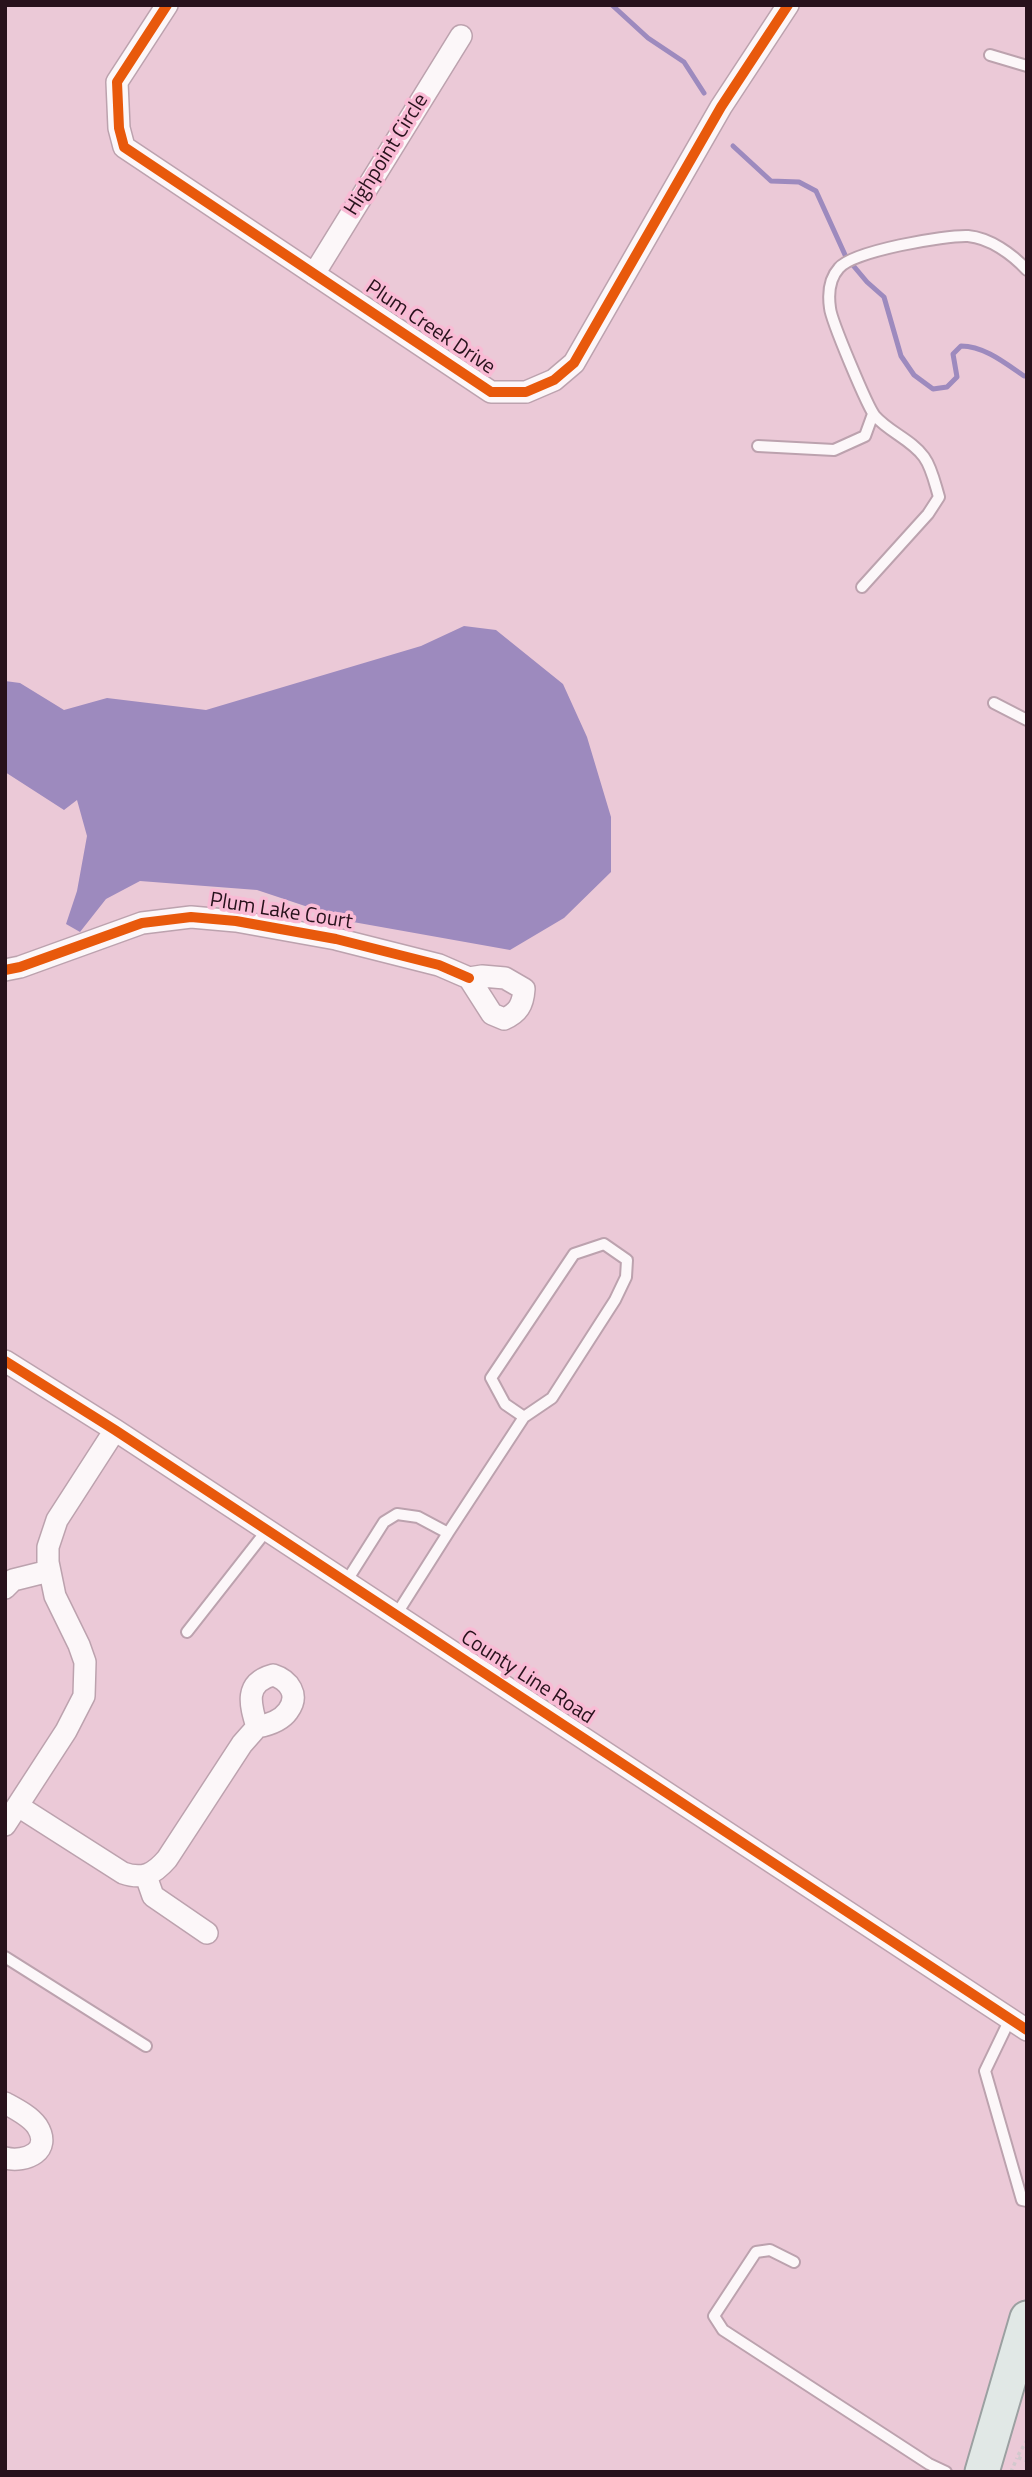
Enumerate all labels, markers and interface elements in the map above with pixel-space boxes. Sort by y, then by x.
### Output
street label: Highpoint Circle [340,90,434,220]
street label: Plum Creek Drive [360,275,500,381]
street label: Plum Lake Court [208,888,354,936]
street label: County Line Road [456,1626,598,1730]

